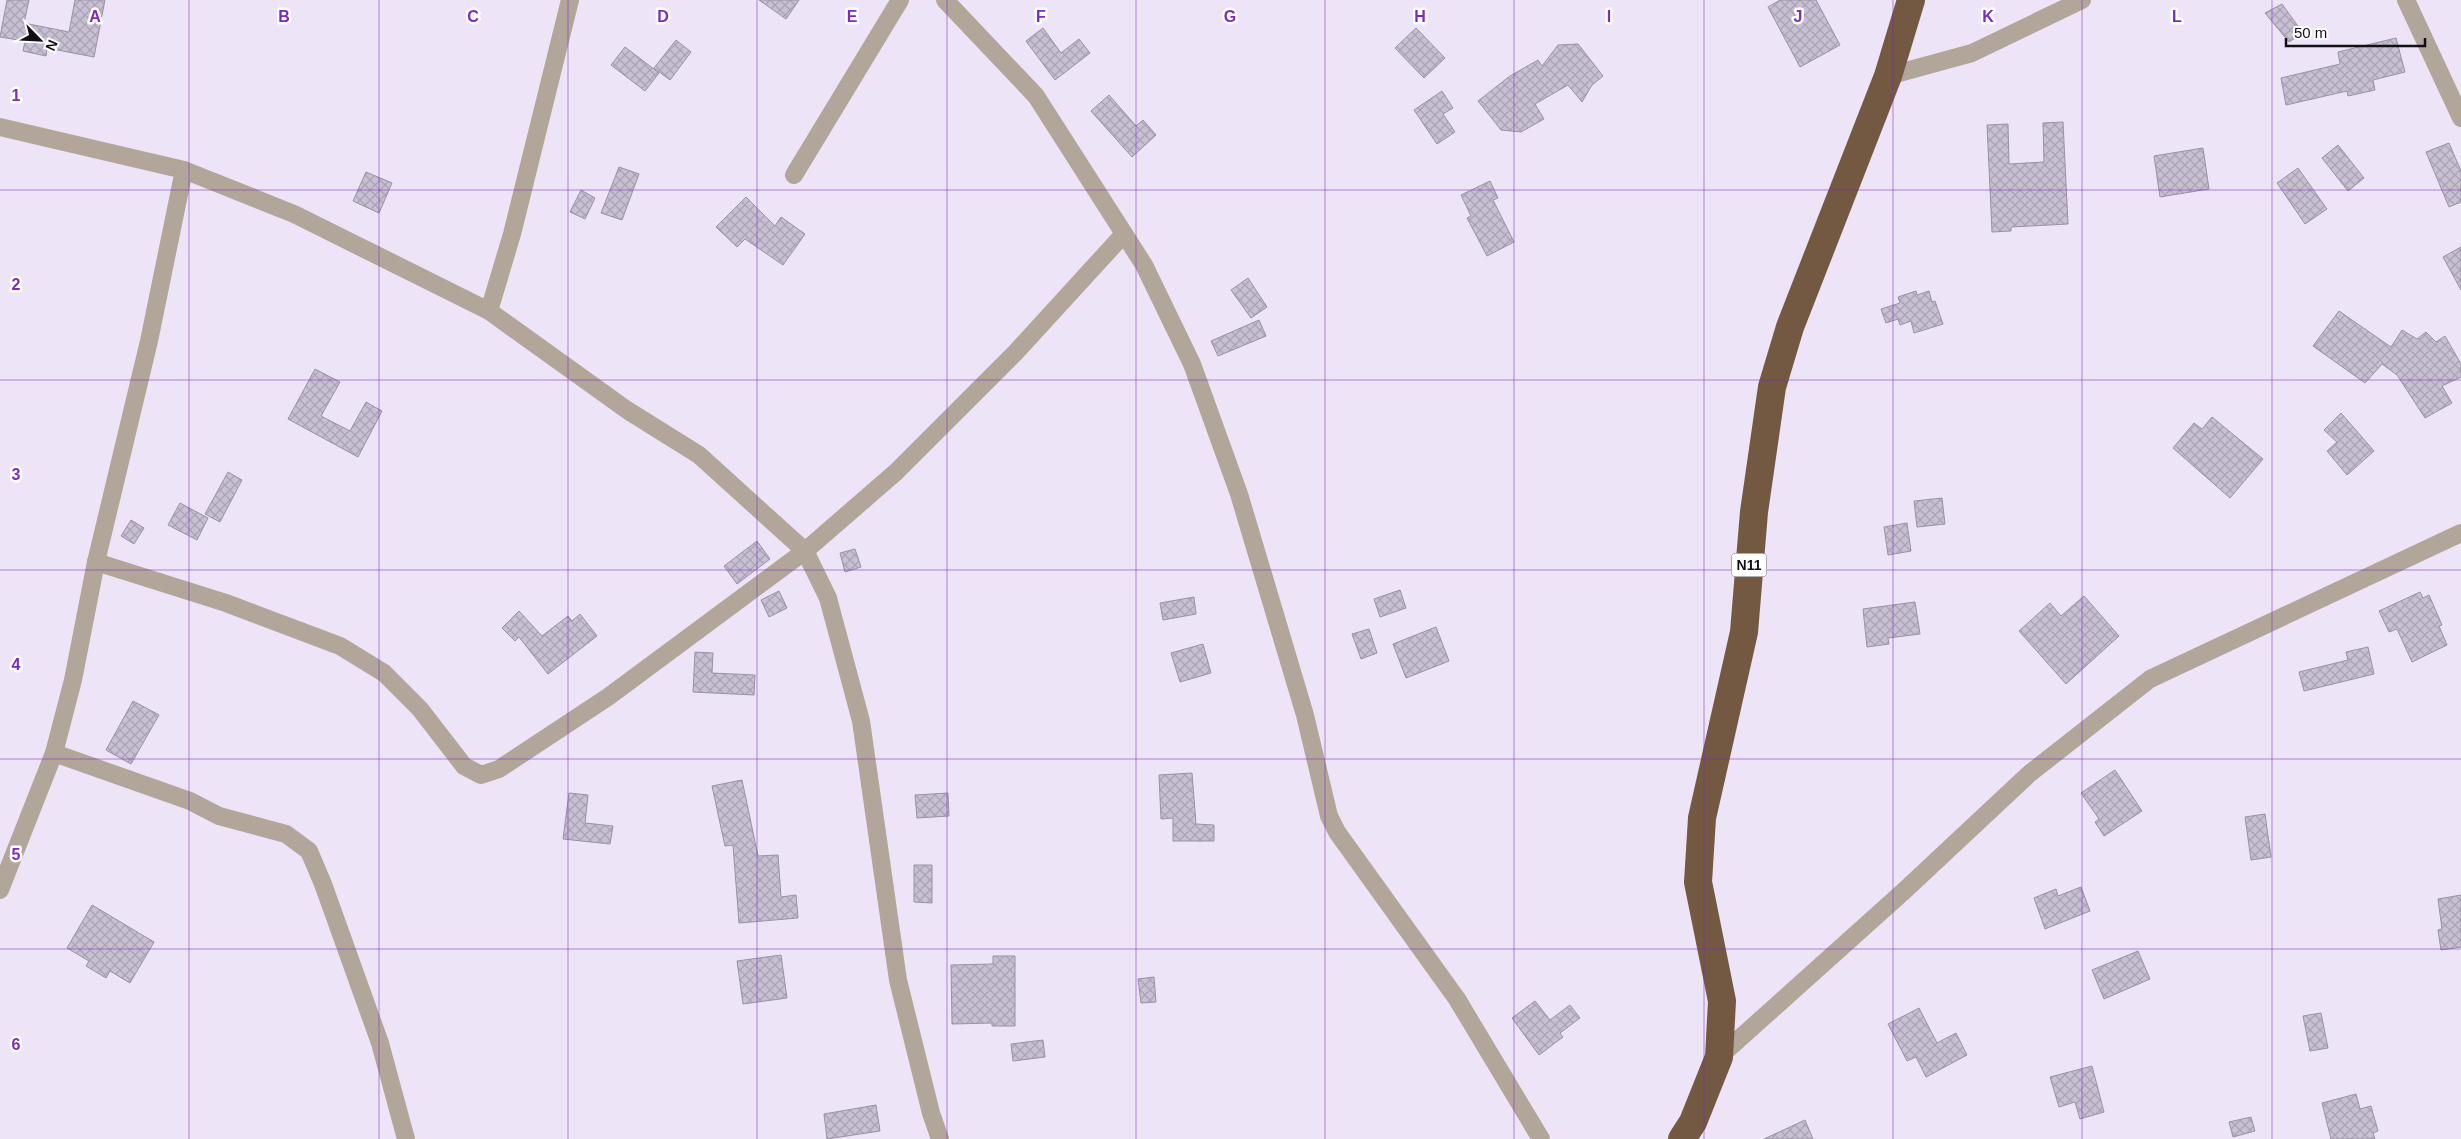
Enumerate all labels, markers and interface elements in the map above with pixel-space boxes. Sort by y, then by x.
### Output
text: A [89,8,101,25]
text: B [278,8,290,25]
text: C [467,8,479,25]
text: D [657,8,669,25]
text: E [847,8,858,25]
text: F [1036,8,1046,25]
text: G [1224,8,1236,25]
text: H [1414,8,1426,25]
text: I [1607,8,1611,25]
text: J [1794,8,1802,25]
text: K [1982,8,1994,25]
text: L [2172,8,2182,25]
north arrow [15,15,65,65]
scale bar [2286,15,2425,47]
text: 50 m [2294,24,2327,41]
text: N [43,37,61,53]
text: 1 [12,87,21,104]
text: 2 [12,276,21,293]
text: 3 [12,466,21,483]
road number: N11 [1732,554,1766,576]
text: 4 [12,656,21,673]
text: 5 [12,846,21,863]
text: 6 [12,1036,21,1053]

